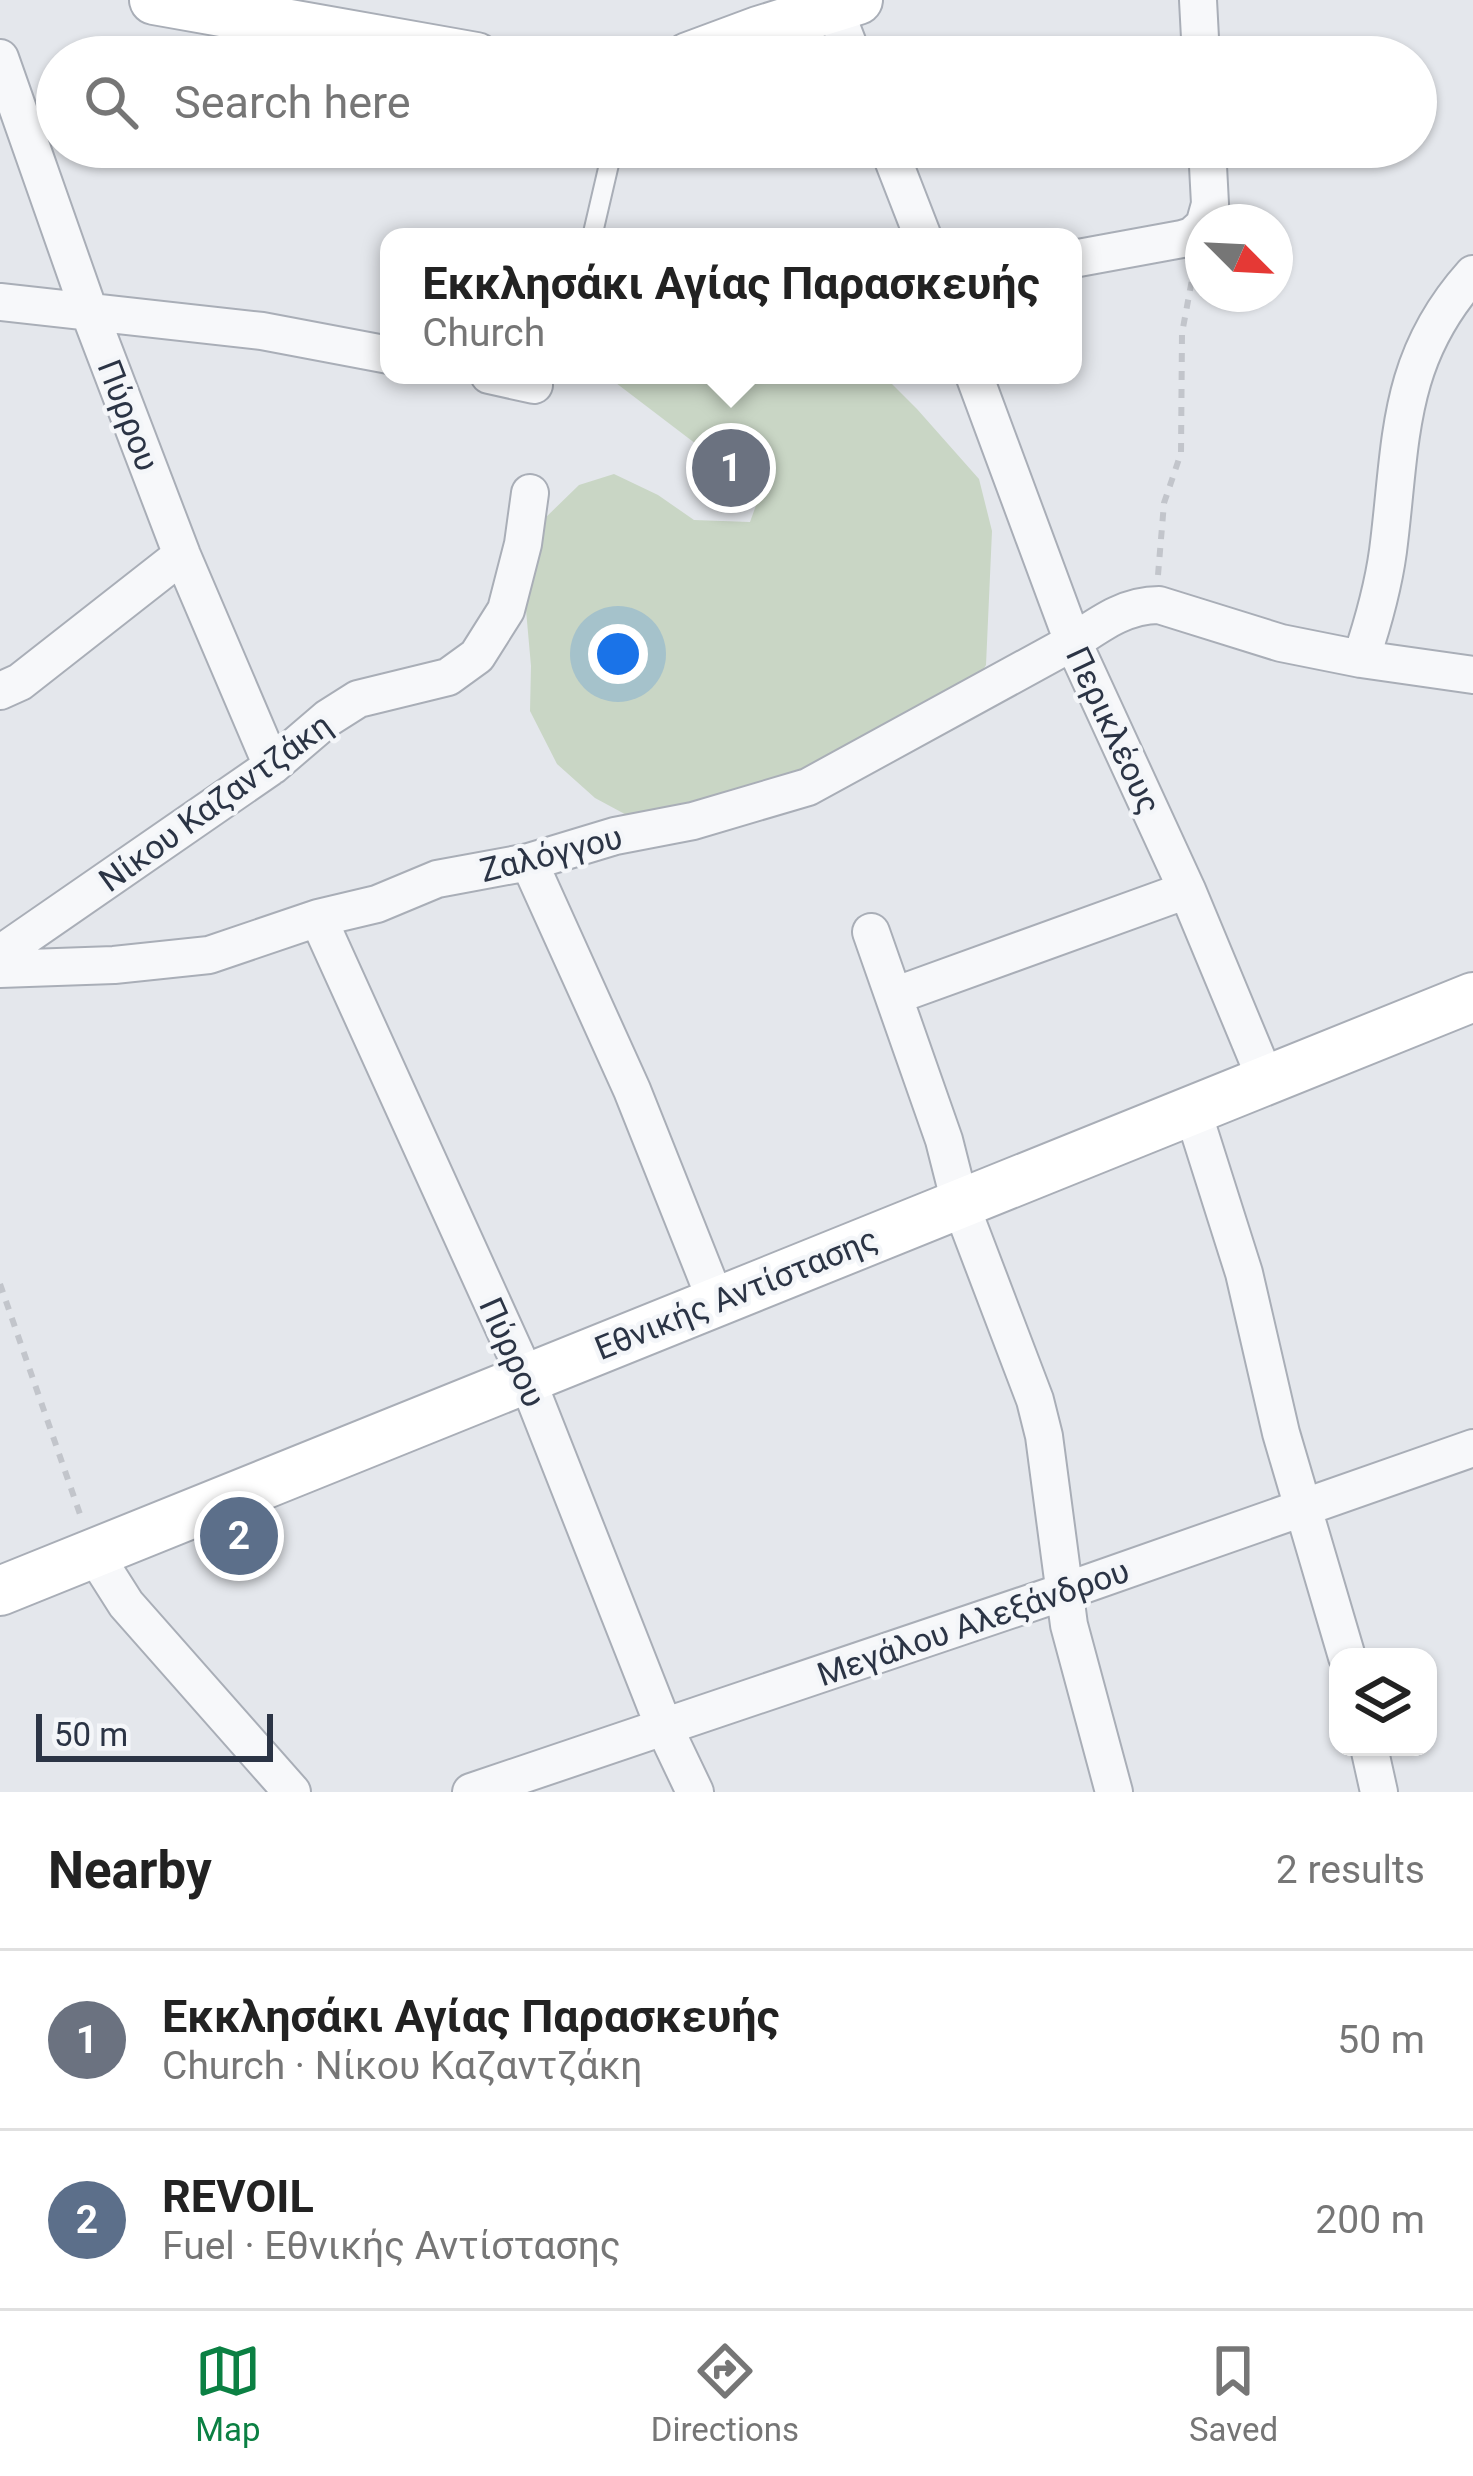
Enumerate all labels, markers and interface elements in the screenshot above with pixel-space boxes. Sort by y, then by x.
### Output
search box [36,36,1437,168]
icon: search [78,69,144,135]
text: Search here [174,76,411,129]
north arrow [1185,204,1293,312]
popup [380,228,1082,384]
text: Εκκλησάκι Αγίας Παρασκευής [422,257,1040,310]
text: Church [422,310,545,356]
street label: Πύρρου [90,354,167,476]
pin: 1 [692,423,770,513]
your location [588,624,648,684]
street label: Περικλέους [1058,640,1169,820]
street label: Νίκου Καζαντζάκη [92,705,339,900]
street label: Ζαλόγγου [476,817,626,890]
street label: Εθνικής Αντίστασης [589,1219,883,1368]
street label: Πύρρου [471,1291,554,1413]
pin: 2 [200,1491,278,1581]
street label: Μεγάλου Αλεξάνδρου [812,1551,1134,1694]
map controls [1329,1648,1437,1756]
button: layers [1329,1648,1437,1756]
scale bar [36,1708,273,1761]
text: 50 m [54,1715,128,1754]
text: Nearby [48,1841,212,1900]
text: 2 results [1276,1847,1425,1893]
text: Εκκλησάκι Αγίας Παρασκευής [162,1990,780,2043]
text: 1 [76,2017,98,2063]
text: 50 m [1337,2017,1425,2063]
text: Church · Νίκου Καζαντζάκη [162,2043,642,2089]
text: REVOIL [162,2170,314,2223]
text: 2 [76,2197,98,2243]
text: 200 m [1315,2197,1425,2243]
text: Fuel · Εθνικής Αντίστασης [162,2223,621,2269]
tab: Map [195,2338,261,2449]
tab: Directions [651,2338,799,2449]
tab: Saved [1189,2338,1278,2449]

